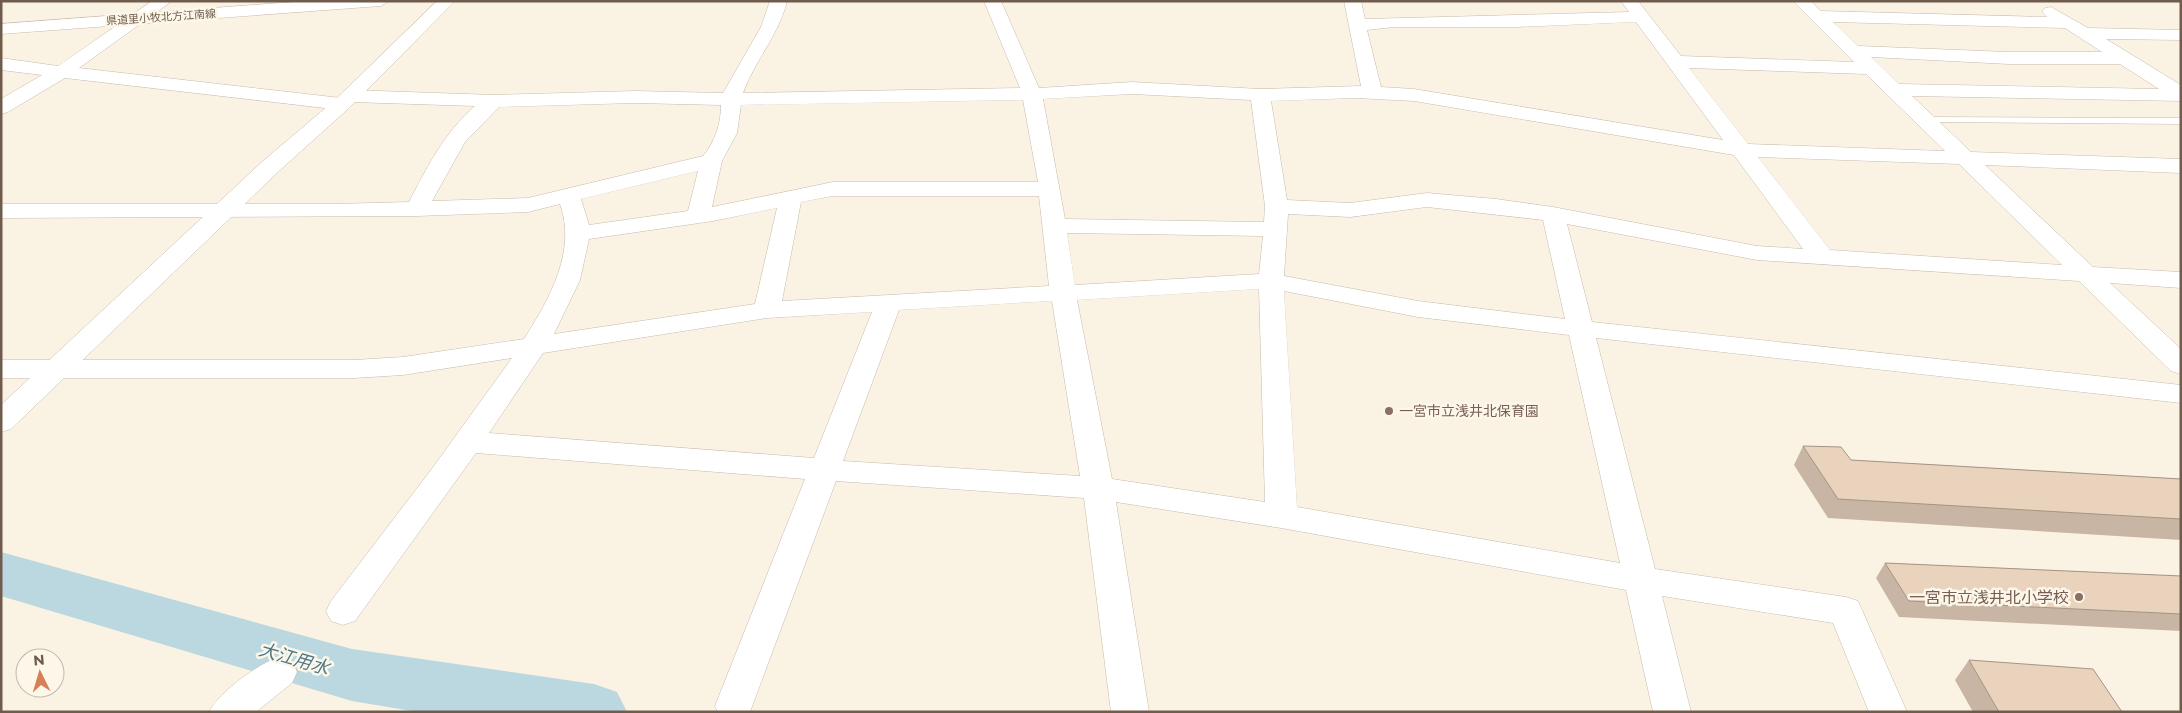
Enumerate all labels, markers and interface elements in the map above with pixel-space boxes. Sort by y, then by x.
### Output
street label: 県道里小牧北方江南線 [106,6,216,28]
place label: 一宮市立浅井北保育園 [1399,402,1539,420]
marker: 一宮市立浅井北保育園 [1383,405,1395,417]
place label: 一宮市立浅井北小学校 [1909,588,2069,607]
marker: 一宮市立浅井北小学校 [2073,591,2085,603]
water label: 大江用水 [256,639,334,680]
north arrow [15,648,65,698]
text: N [32,651,45,670]

